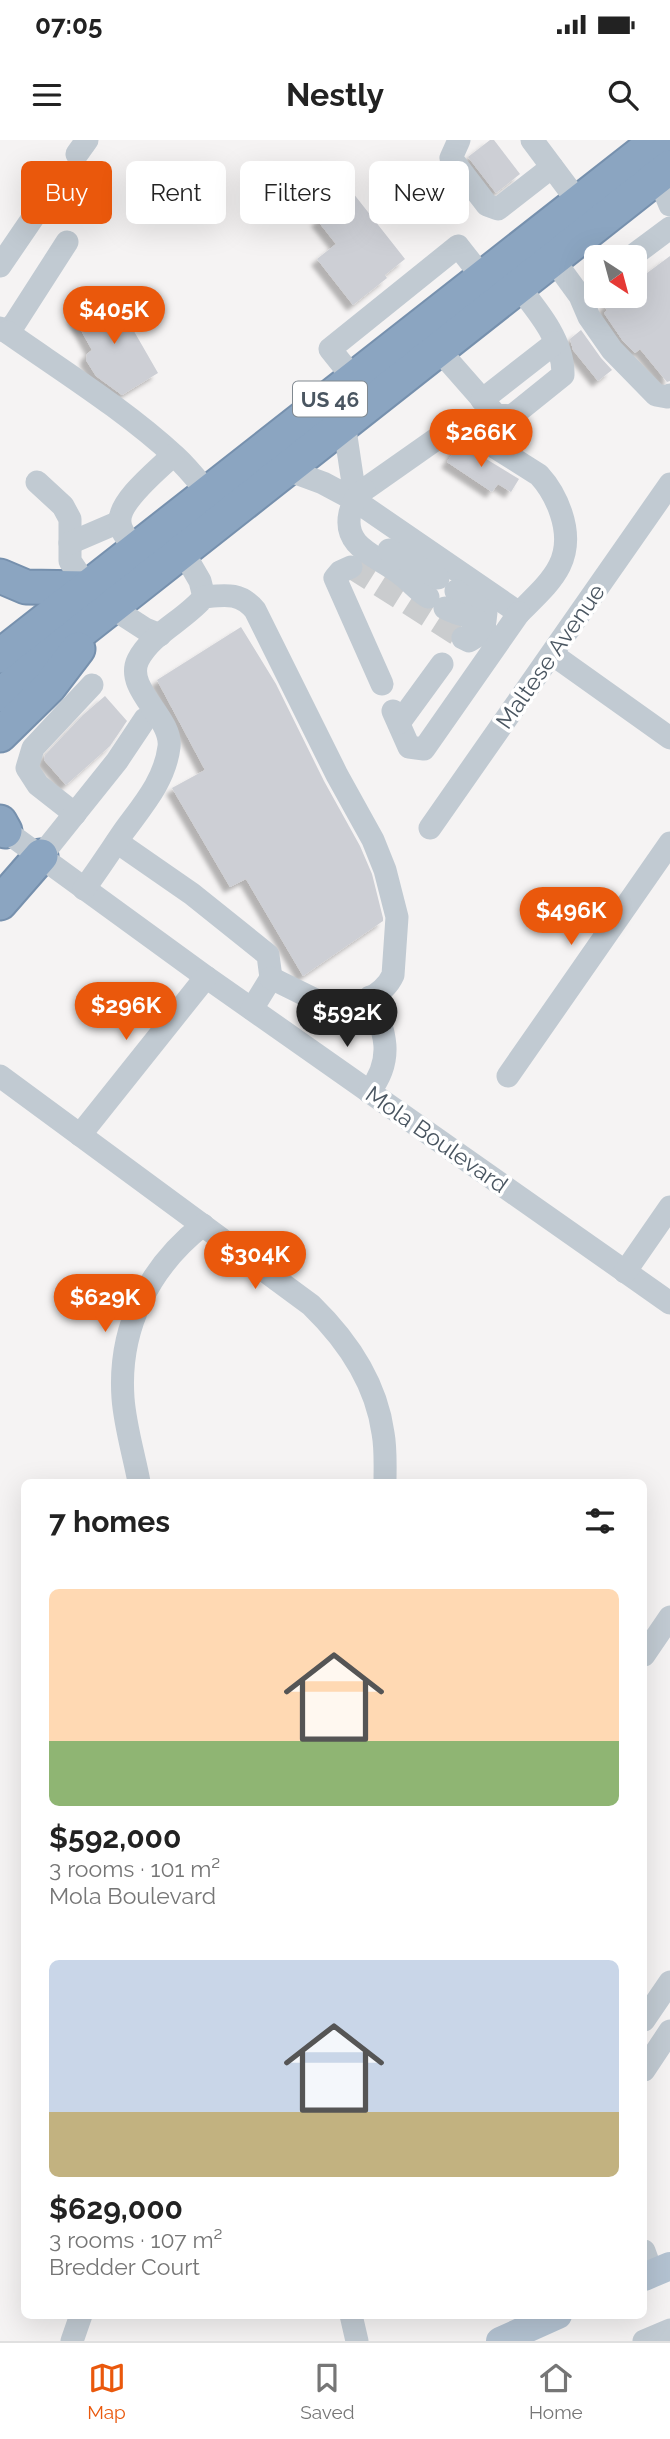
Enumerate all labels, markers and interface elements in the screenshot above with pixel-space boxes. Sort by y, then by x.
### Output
text: 07:05 [35,10,102,40]
icon: menu [28,76,66,114]
text: Nestly [286,76,384,113]
icon: search [604,76,642,114]
chip: Buy [21,161,112,224]
chip: Rent [126,161,226,224]
chip: Filters [240,161,355,224]
chip: New [369,161,469,224]
north arrow [584,245,648,308]
map controls [584,245,647,308]
pin: $405K [65,286,163,346]
text: $405K [79,295,149,322]
road number: US 46 [293,382,367,416]
pin: $266K [432,410,530,469]
text: $266K [446,418,516,445]
street label: Maltese Avenue [490,578,610,734]
pin: $496K [522,888,620,947]
text: $496K [536,896,606,923]
pin: $296K [77,982,175,1042]
pin: $592K [298,990,396,1049]
text: $296K [91,991,161,1018]
text: $592K [312,998,382,1025]
street label: Mola Boulevard [361,1080,513,1198]
pin: $304K [206,1232,304,1291]
text: $304K [220,1240,290,1267]
pin: $629K [56,1274,154,1334]
text: $629K [70,1283,140,1310]
icon: filters [581,1502,619,1540]
text: 7 homes [49,1504,170,1539]
icon: home [271,1634,397,1760]
text: $592,000 [49,1820,181,1855]
text: 3 rooms · 101 m² [49,1855,220,1882]
text: Mola Boulevard [49,1882,216,1909]
icon: home [271,2005,397,2131]
text: $629,000 [49,2191,183,2226]
text: 3 rooms · 107 m² [49,2226,223,2253]
text: Bredder Court [49,2253,200,2280]
tab: Map [87,2359,126,2423]
tab: Saved [300,2359,355,2423]
tab: Home [529,2359,583,2423]

